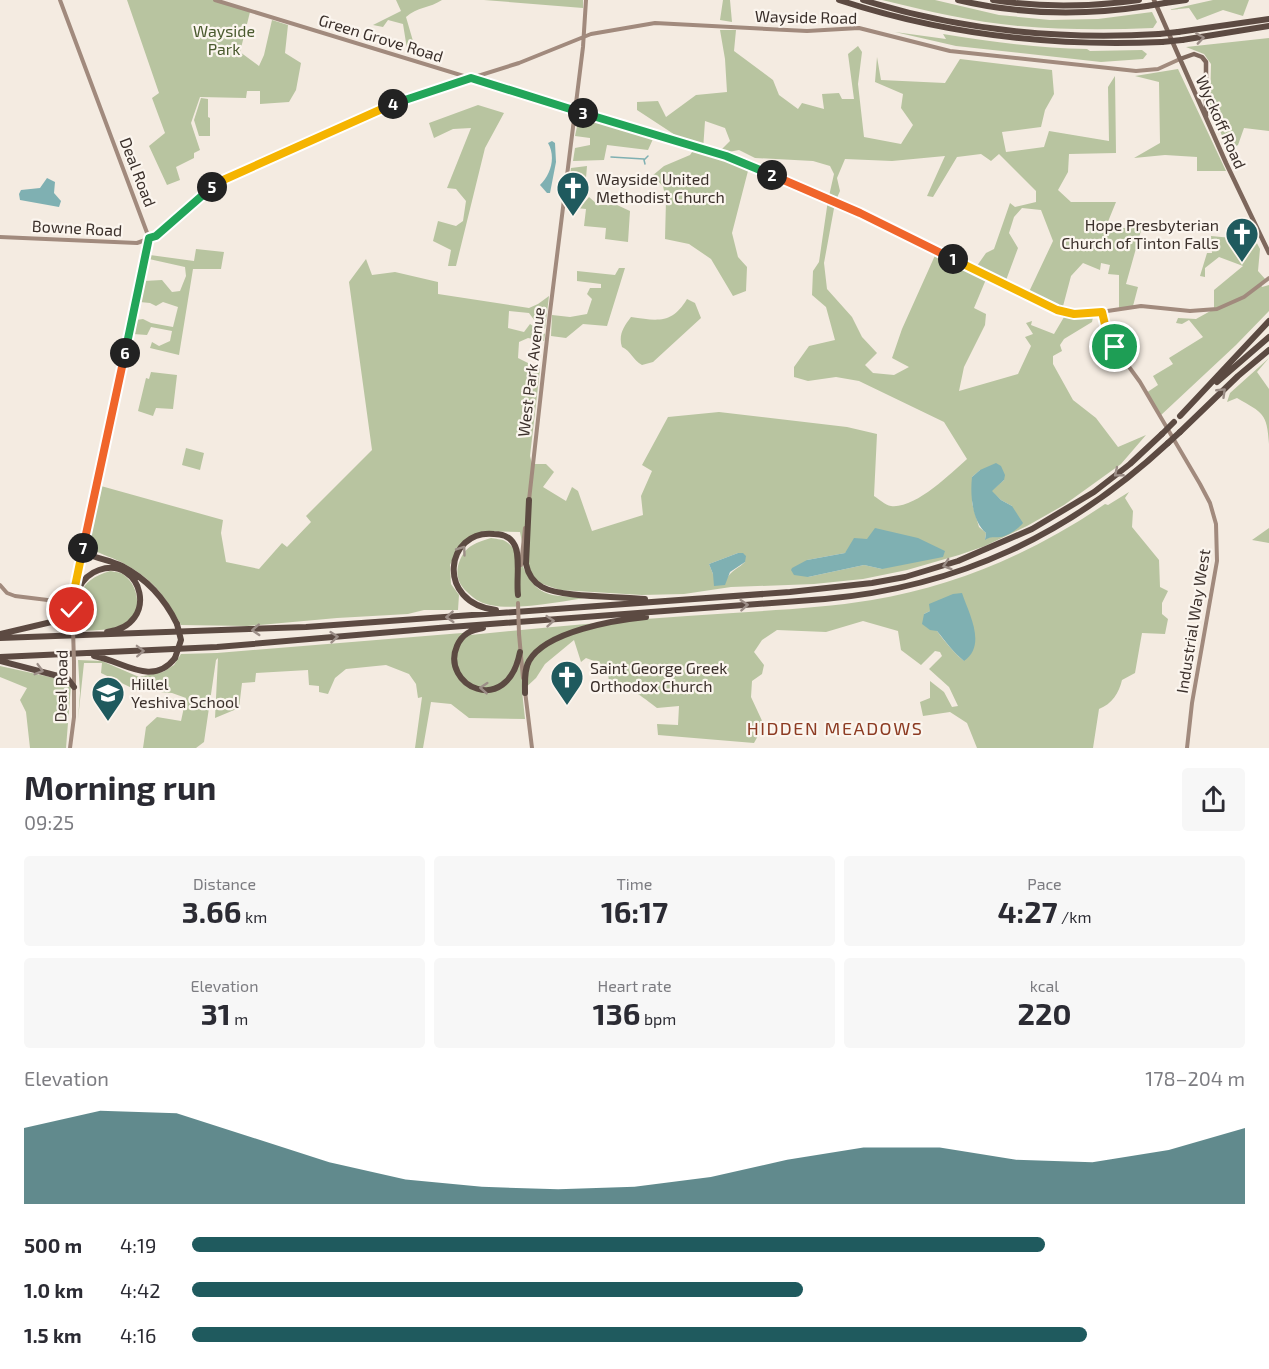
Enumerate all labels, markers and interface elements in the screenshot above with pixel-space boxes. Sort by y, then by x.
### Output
street label: Wayside Road [755,6,857,27]
street label: Green Grove Road [317,10,446,65]
park label: Wayside Park [193,21,255,58]
one-way arrow [1196,32,1205,44]
street label: Wyckoff Road [1192,72,1251,171]
pin: 4 [378,89,408,119]
text: 4 [388,94,398,113]
pin: 3 [568,98,598,128]
text: 3 [578,103,588,122]
street label: Deal Road [117,134,160,209]
pin: 2 [757,160,787,190]
text: 2 [767,165,777,184]
place label: Wayside United Methodist Church [596,169,725,206]
church icon: Wayside United Methodist Church [555,170,591,217]
pin: 5 [197,172,227,202]
text: 5 [208,177,216,196]
place label: Hope Presbyterian Church of Tinton Falls [1061,215,1219,252]
street label: Bowne Road [31,216,123,239]
church icon: Hope Presbyterian Church of Tinton Falls [1224,216,1260,263]
pin: 1 [938,244,968,274]
text: 1 [950,249,956,268]
street label: West Park Avenue [513,306,548,438]
pin [1089,321,1140,372]
icon: arrive [1098,330,1131,363]
pin: 6 [110,338,140,368]
text: 6 [120,343,130,362]
one-way arrow [1215,388,1225,399]
one-way arrow [1114,466,1125,477]
pin: 7 [68,533,98,563]
text: 7 [79,538,87,557]
one-way arrow [455,545,466,556]
street label: Industrial Way West [1172,547,1213,694]
one-way arrow [942,558,953,570]
pin [46,584,97,635]
icon: check [55,593,88,626]
one-way arrow [740,599,749,612]
one-way arrow [446,610,455,623]
one-way arrow [545,614,554,627]
one-way arrow [251,624,260,637]
one-way arrow [330,631,339,644]
one-way arrow [135,645,144,658]
street label: Deal Road [50,649,71,723]
place label: Saint George Greek Orthodox Church [590,658,727,695]
church icon: Saint George Greek Orthodox Church [549,659,585,706]
one-way arrow [33,663,44,675]
place label: Hillel Yeshiva School [131,674,239,711]
school or university icon: Hillel Yeshiva School [90,675,126,722]
one-way arrow [479,682,488,695]
district label: HIDDEN MEADOWS [747,717,923,739]
text: Morning run [24,767,216,807]
button: share [1182,768,1245,831]
text: 09:25 [24,810,74,834]
text: Distance [193,874,256,893]
text: Time [617,874,652,893]
text: Pace [1027,874,1062,893]
text: 3.66 [182,893,242,929]
text: 16:17 [601,893,668,929]
text: 4:27 [997,893,1058,929]
text: km [242,907,267,926]
text: /km [1058,907,1092,926]
text: Elevation [191,976,258,995]
text: Heart rate [597,976,672,995]
text: kcal [1030,976,1059,995]
text: 31 [201,995,231,1031]
text: 136 [593,995,640,1031]
text: 220 [1018,995,1071,1031]
text: m [231,1009,248,1028]
text: bpm [640,1009,676,1028]
text: Elevation [24,1066,109,1090]
text: 178–204 m [1145,1066,1245,1090]
text: 500 m [24,1233,82,1257]
text: 4:19 [120,1233,156,1257]
text: 1.0 km [24,1278,83,1302]
text: 4:42 [120,1278,161,1302]
text: 1.5 km [24,1323,82,1347]
text: 4:16 [120,1323,156,1347]

